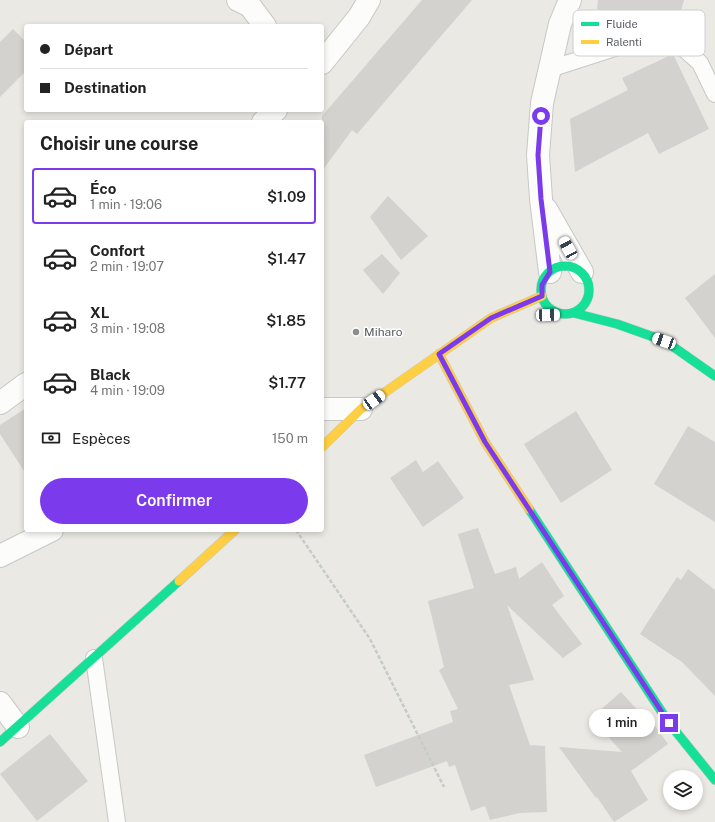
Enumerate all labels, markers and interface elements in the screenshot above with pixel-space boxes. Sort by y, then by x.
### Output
legend [573,10,705,56]
text: Fluide [606,18,638,30]
text: Ralenti [606,36,642,48]
text: Départ [64,41,113,58]
text: Destination [64,79,146,96]
route start [532,107,550,125]
text: Choisir une course [40,133,198,154]
icon: car [42,178,78,214]
text: Éco [90,180,116,197]
text: $1.09 [267,188,306,205]
text: 1 min · 19:06 [90,197,162,212]
car [557,235,579,261]
icon: car [42,240,78,276]
text: Confort [90,242,145,259]
text: $1.47 [267,250,306,267]
text: 2 min · 19:07 [90,259,164,274]
icon: car [42,302,78,338]
text: XL [90,304,109,321]
car [536,309,560,321]
text: $1.85 [266,312,306,329]
text: 3 min · 19:08 [90,321,165,336]
place label: Miharo [364,325,403,339]
marker: Miharo [351,327,361,337]
car [651,331,677,351]
icon: car [42,364,78,400]
text: Black [90,366,130,383]
text: $1.77 [268,374,306,391]
text: 4 min · 19:09 [90,383,165,398]
car [361,388,387,412]
icon: cash [40,427,62,449]
text: Espèces [72,430,130,447]
text: 150 m [272,431,308,446]
button: Confirmer [40,478,308,524]
callout: 1 min [589,709,655,737]
route end [660,714,678,732]
text: 1 min [607,715,637,730]
map controls [663,770,703,810]
button: layers [663,770,703,810]

